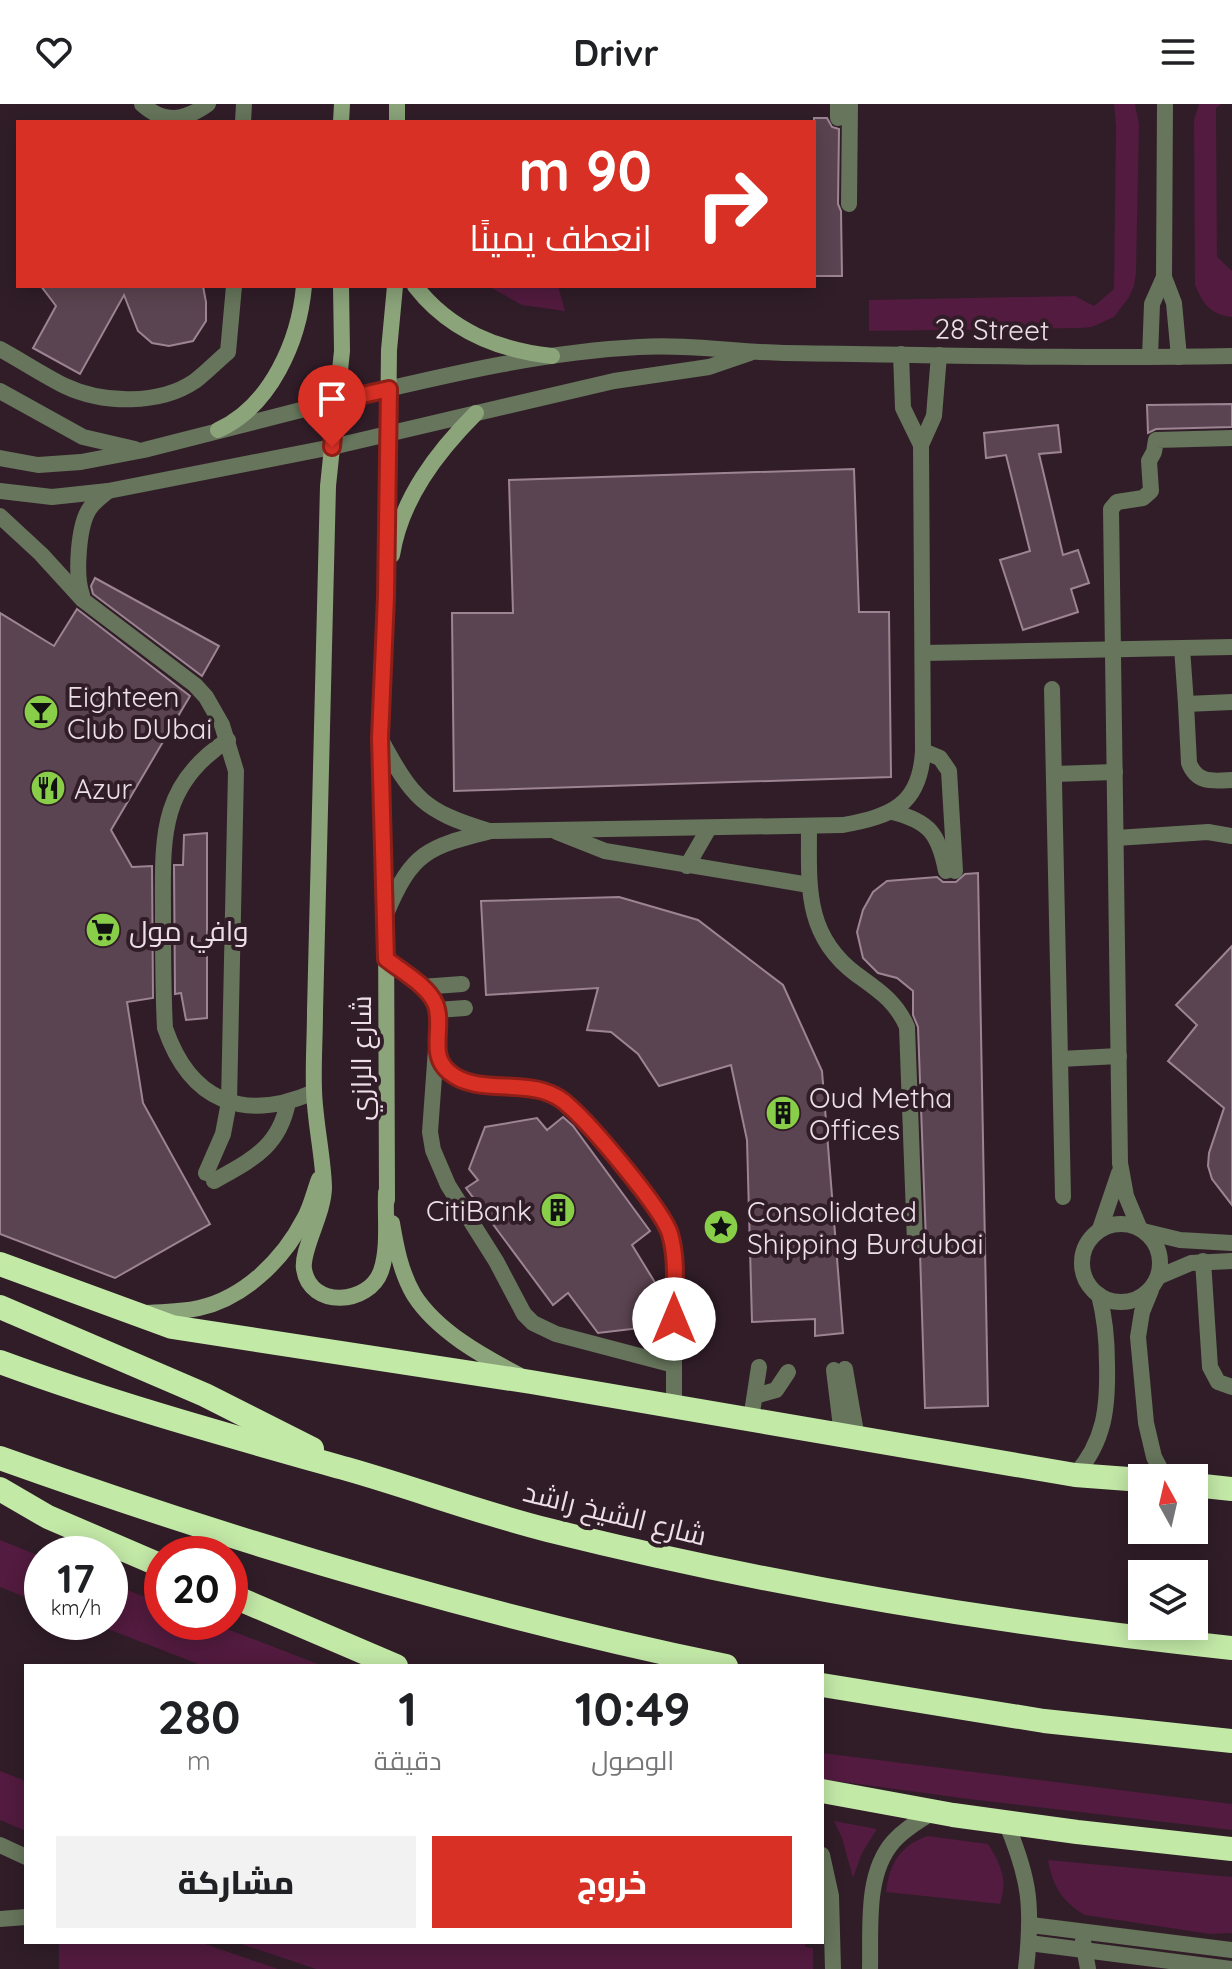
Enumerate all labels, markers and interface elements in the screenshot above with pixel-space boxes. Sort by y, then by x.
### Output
icon: heart [32,30,76,74]
text: Drivr [573,30,659,75]
icon: menu [1156,30,1200,74]
text: 90 m [518,135,652,205]
icon: right [680,152,784,256]
text: انعطف يمينًا [469,215,652,260]
street label: 28 Street [934,311,1050,347]
pin [298,365,366,447]
icon: arrive [310,377,354,421]
place label: Eighteen Club DUbai [67,679,212,746]
bar icon: Eighteen Club DUbai [22,693,60,731]
restaurant icon: Azur [29,769,67,807]
place label: Azur [74,771,132,806]
supermarket icon: وافي مول [84,911,122,949]
place label: وافي مول [129,913,248,953]
street label: شارع الرازي [343,995,383,1121]
place label: Oud Metha Offices [809,1080,952,1147]
building icon: Oud Metha Offices [764,1094,802,1132]
building icon: CitiBank [539,1191,577,1229]
place label: CitiBank [426,1193,532,1228]
place label: Consolidated Shipping Burdubai [747,1194,983,1261]
place icon: Consolidated Shipping Burdubai [702,1208,740,1246]
position arrow [632,1277,716,1361]
north arrow [1128,1464,1208,1544]
map controls [1128,1464,1208,1640]
street label: شارع الشيخ راشد [519,1473,710,1555]
speed limit sign: 20 [144,1536,248,1640]
text: 17 [57,1553,95,1603]
button: layers [1128,1560,1208,1640]
text: km/h [51,1595,101,1620]
text: 1 [398,1678,417,1738]
text: 10:49 [575,1678,691,1738]
text: 280 [157,1686,241,1746]
text: m [187,1744,211,1777]
text: دقيقة [374,1744,442,1777]
text: الوصول [591,1744,674,1777]
button: مشاركة [56,1836,416,1928]
button: خروج [432,1836,792,1928]

